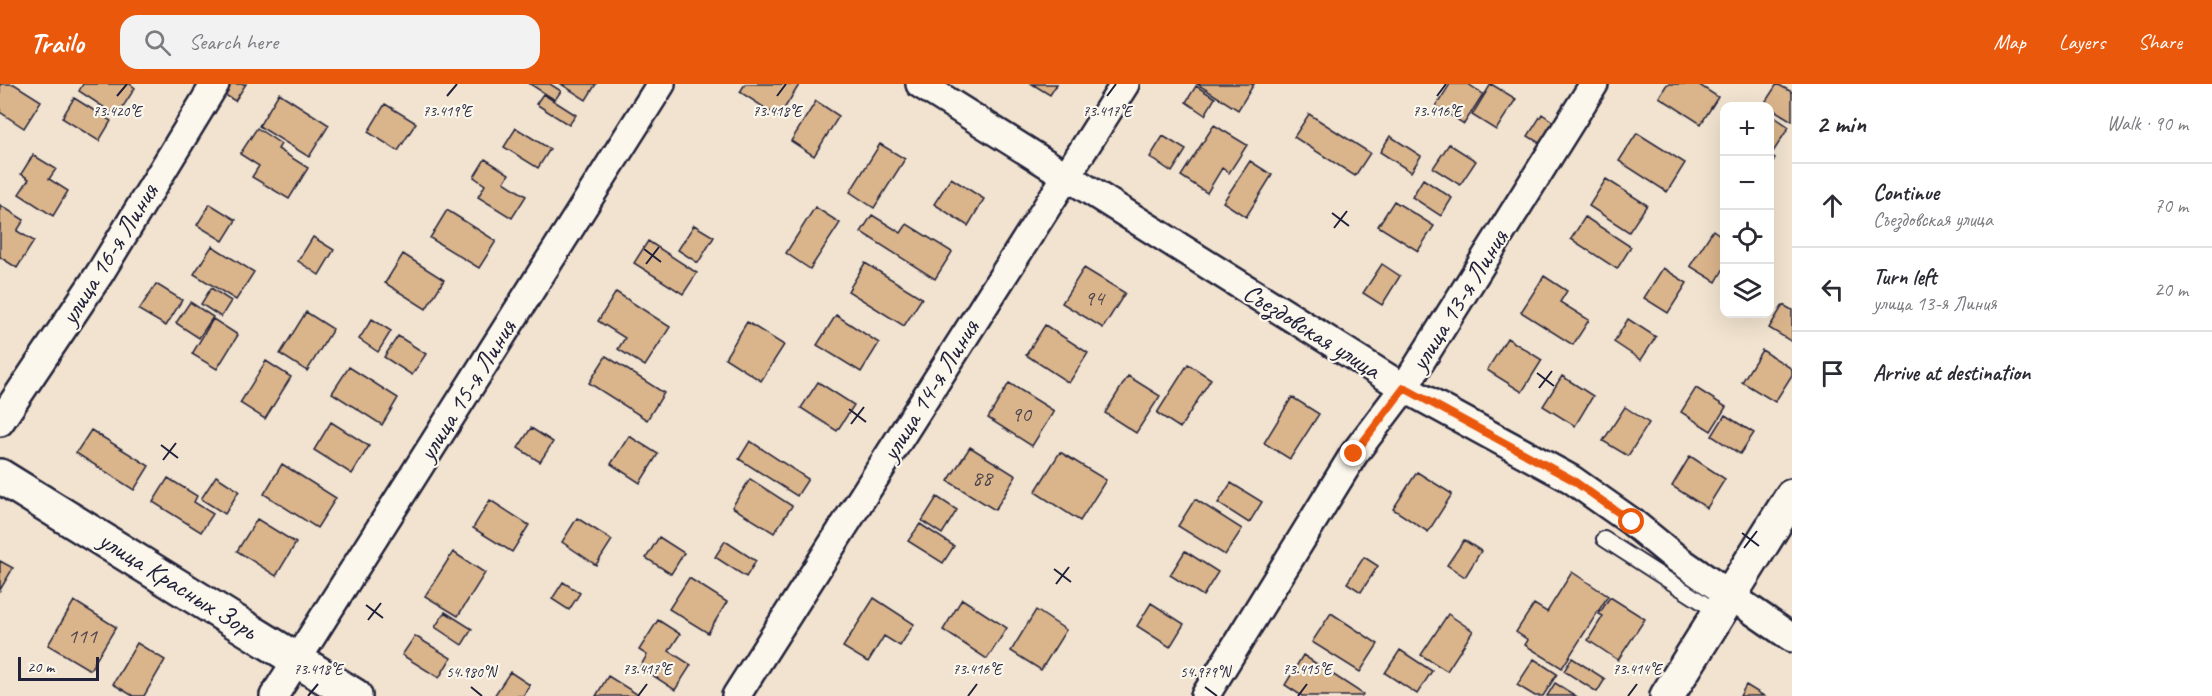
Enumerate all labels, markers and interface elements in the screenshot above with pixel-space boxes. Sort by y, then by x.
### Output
search box [120,15,540,69]
text: Trailo [30,25,84,60]
icon: search [141,26,174,59]
text: Search here [189,28,278,56]
text: Map [1993,29,2026,55]
text: Layers [2059,29,2105,55]
text: Share [2138,29,2182,55]
text: 73.420°E [93,102,144,121]
text: 73.419°E [423,102,474,121]
text: 73.418°E [753,102,804,121]
text: 73.417°E [1083,102,1134,121]
text: 73.416°E [1413,102,1464,121]
map controls [1720,102,1774,318]
button: + [1720,102,1774,156]
text: 2 min [1816,107,1866,140]
text: Walk · 90 m [2107,111,2188,136]
button: − [1720,156,1774,210]
street label: улица 16-я Линия [51,176,166,332]
text: Continue [1873,179,1939,207]
icon: ahead [1816,189,1849,222]
text: 70 m [2154,193,2188,218]
text: Съездовская улица [1873,207,1993,232]
button: locate [1720,210,1774,264]
street label: улица 13-я Линия [1401,222,1516,378]
text: Turn left [1873,263,1937,291]
button: layers [1720,264,1774,318]
icon: left [1816,273,1849,306]
street label: Съездовская улица [1237,276,1388,388]
text: 20 m [2154,277,2188,302]
house number: 94 [1084,284,1106,312]
text: улица 13-я Линия [1873,291,1996,316]
street label: улица 15-я Линия [409,312,524,468]
street label: улица 14-я Линия [872,312,987,468]
icon: arrive [1816,357,1849,390]
text: Arrive at destination [1873,359,2030,387]
house number: 90 [1011,400,1033,428]
route end [1340,440,1366,466]
house number: 88 [972,464,994,492]
route start [1618,508,1644,534]
street label: улица Красных Зорь [91,522,265,648]
house number: 111 [67,622,98,650]
scale bar [18,654,99,682]
text: 20 m [27,657,54,677]
text: 73.418°E [294,660,345,679]
text: 73.417°E [623,660,674,679]
text: 73.416°E [953,660,1004,679]
text: 73.415°E [1283,660,1334,679]
text: 73.414°E [1613,660,1664,679]
text: 54.980°N [446,663,499,682]
text: 54.979°N [1180,663,1233,682]

